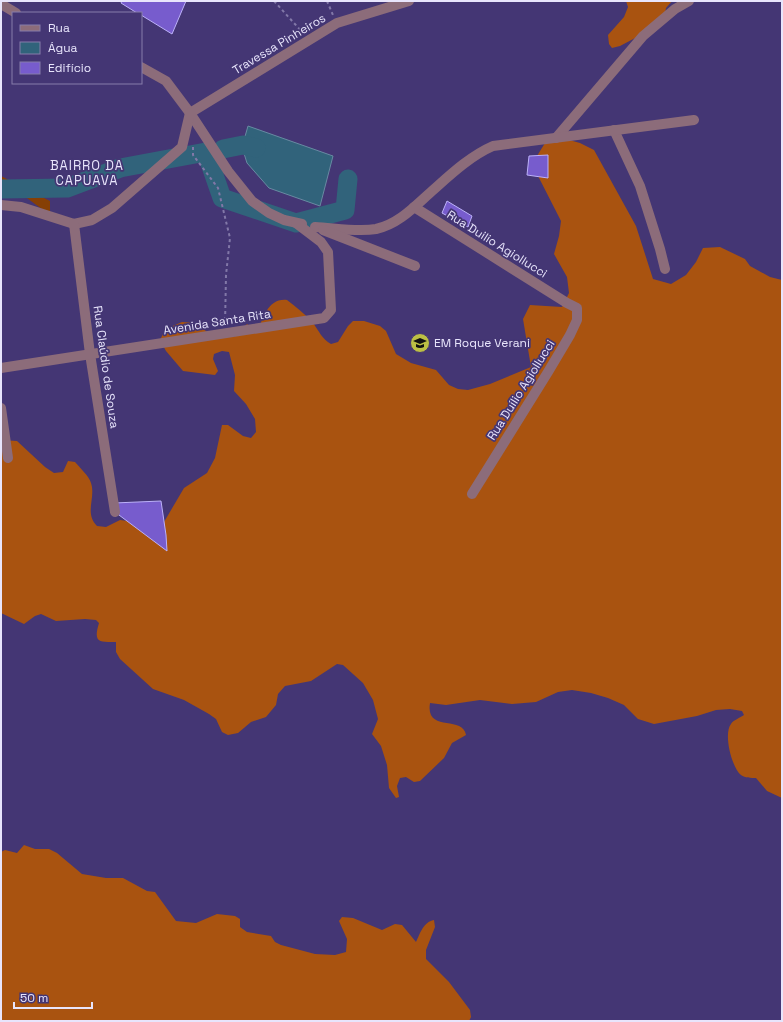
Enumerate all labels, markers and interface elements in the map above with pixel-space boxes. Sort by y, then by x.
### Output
street label: Travessa Pinheiros [229,10,329,78]
legend [12,12,142,84]
text: Rua [48,20,70,36]
text: Água [48,40,78,56]
text: Edifício [48,60,91,76]
district label: BAIRRO DA CAPUAVA [50,157,124,189]
street label: Rua Duilio Agiollucci [444,207,550,281]
street label: Rua Claúdio de Souza [89,305,123,430]
street label: Avenida Santa Rita [162,306,272,338]
school or university icon: EM Roque Verani [409,332,431,354]
place label: EM Roque Verani [434,335,530,351]
street label: Rua Duílio Agiollucci [484,337,558,443]
scale bar [14,984,92,1010]
text: 50 m [20,990,48,1006]

